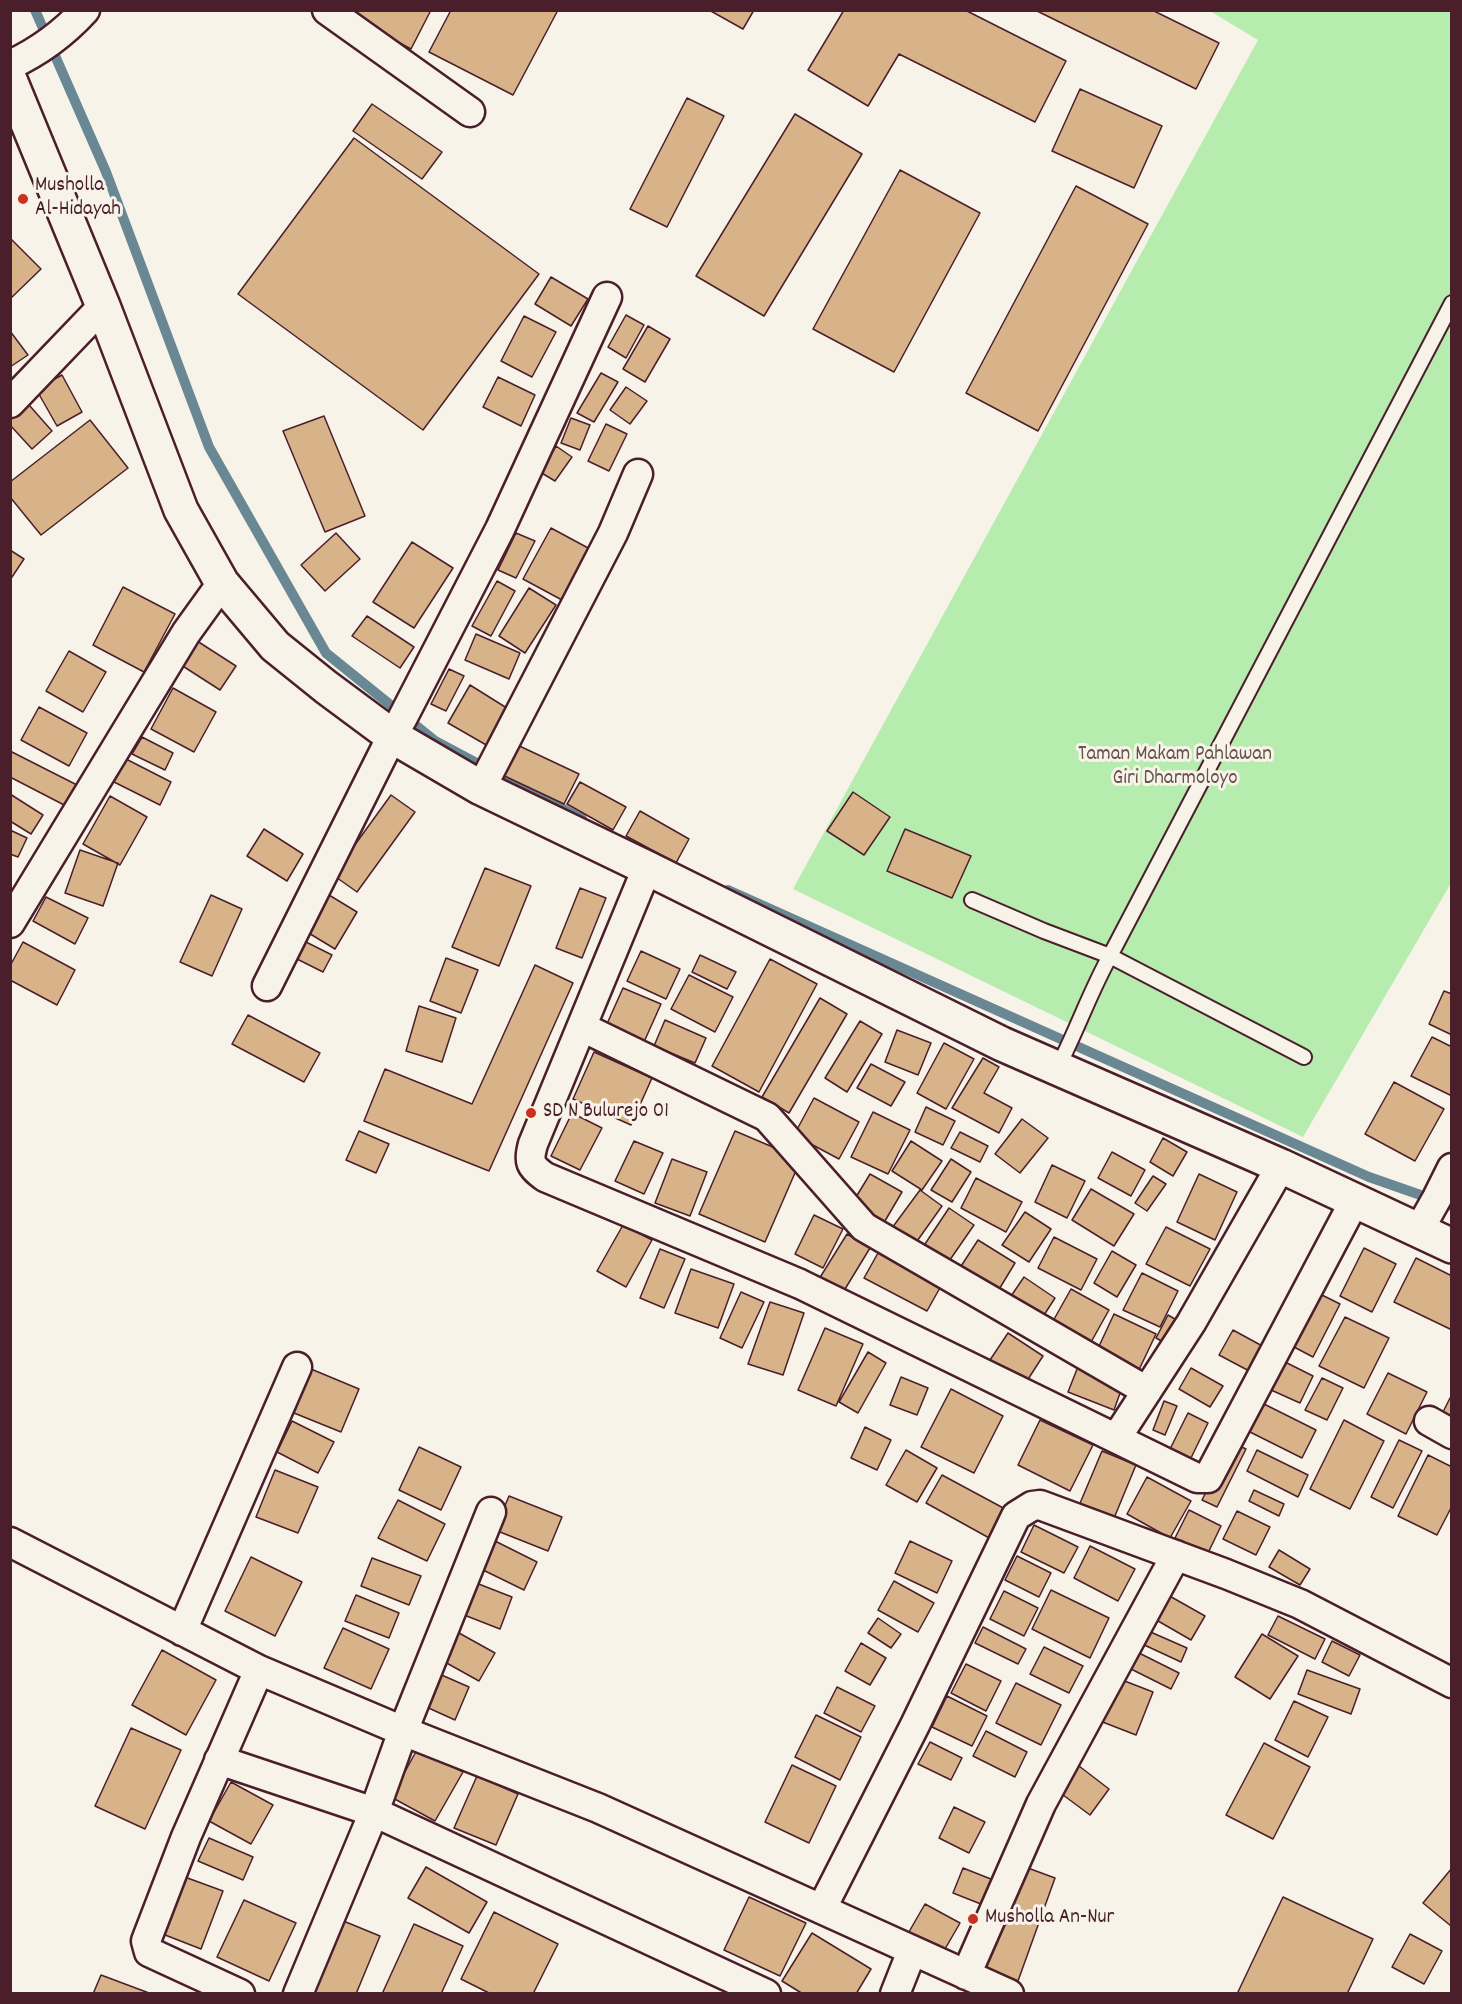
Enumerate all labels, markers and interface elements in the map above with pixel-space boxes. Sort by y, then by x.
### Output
place label: Musholla Al-Hidayah [35,174,121,224]
marker: Musholla Al-Hidayah [16,192,30,206]
park label: Taman Makam Pahlawan Giri Dharmoloyo [1078,743,1272,793]
place label: SD N Bulurejo 01 [543,1100,669,1126]
marker: SD N Bulurejo 01 [524,1106,538,1120]
place label: Musholla An-Nur [985,1906,1114,1932]
marker: Musholla An-Nur [966,1912,980,1926]

